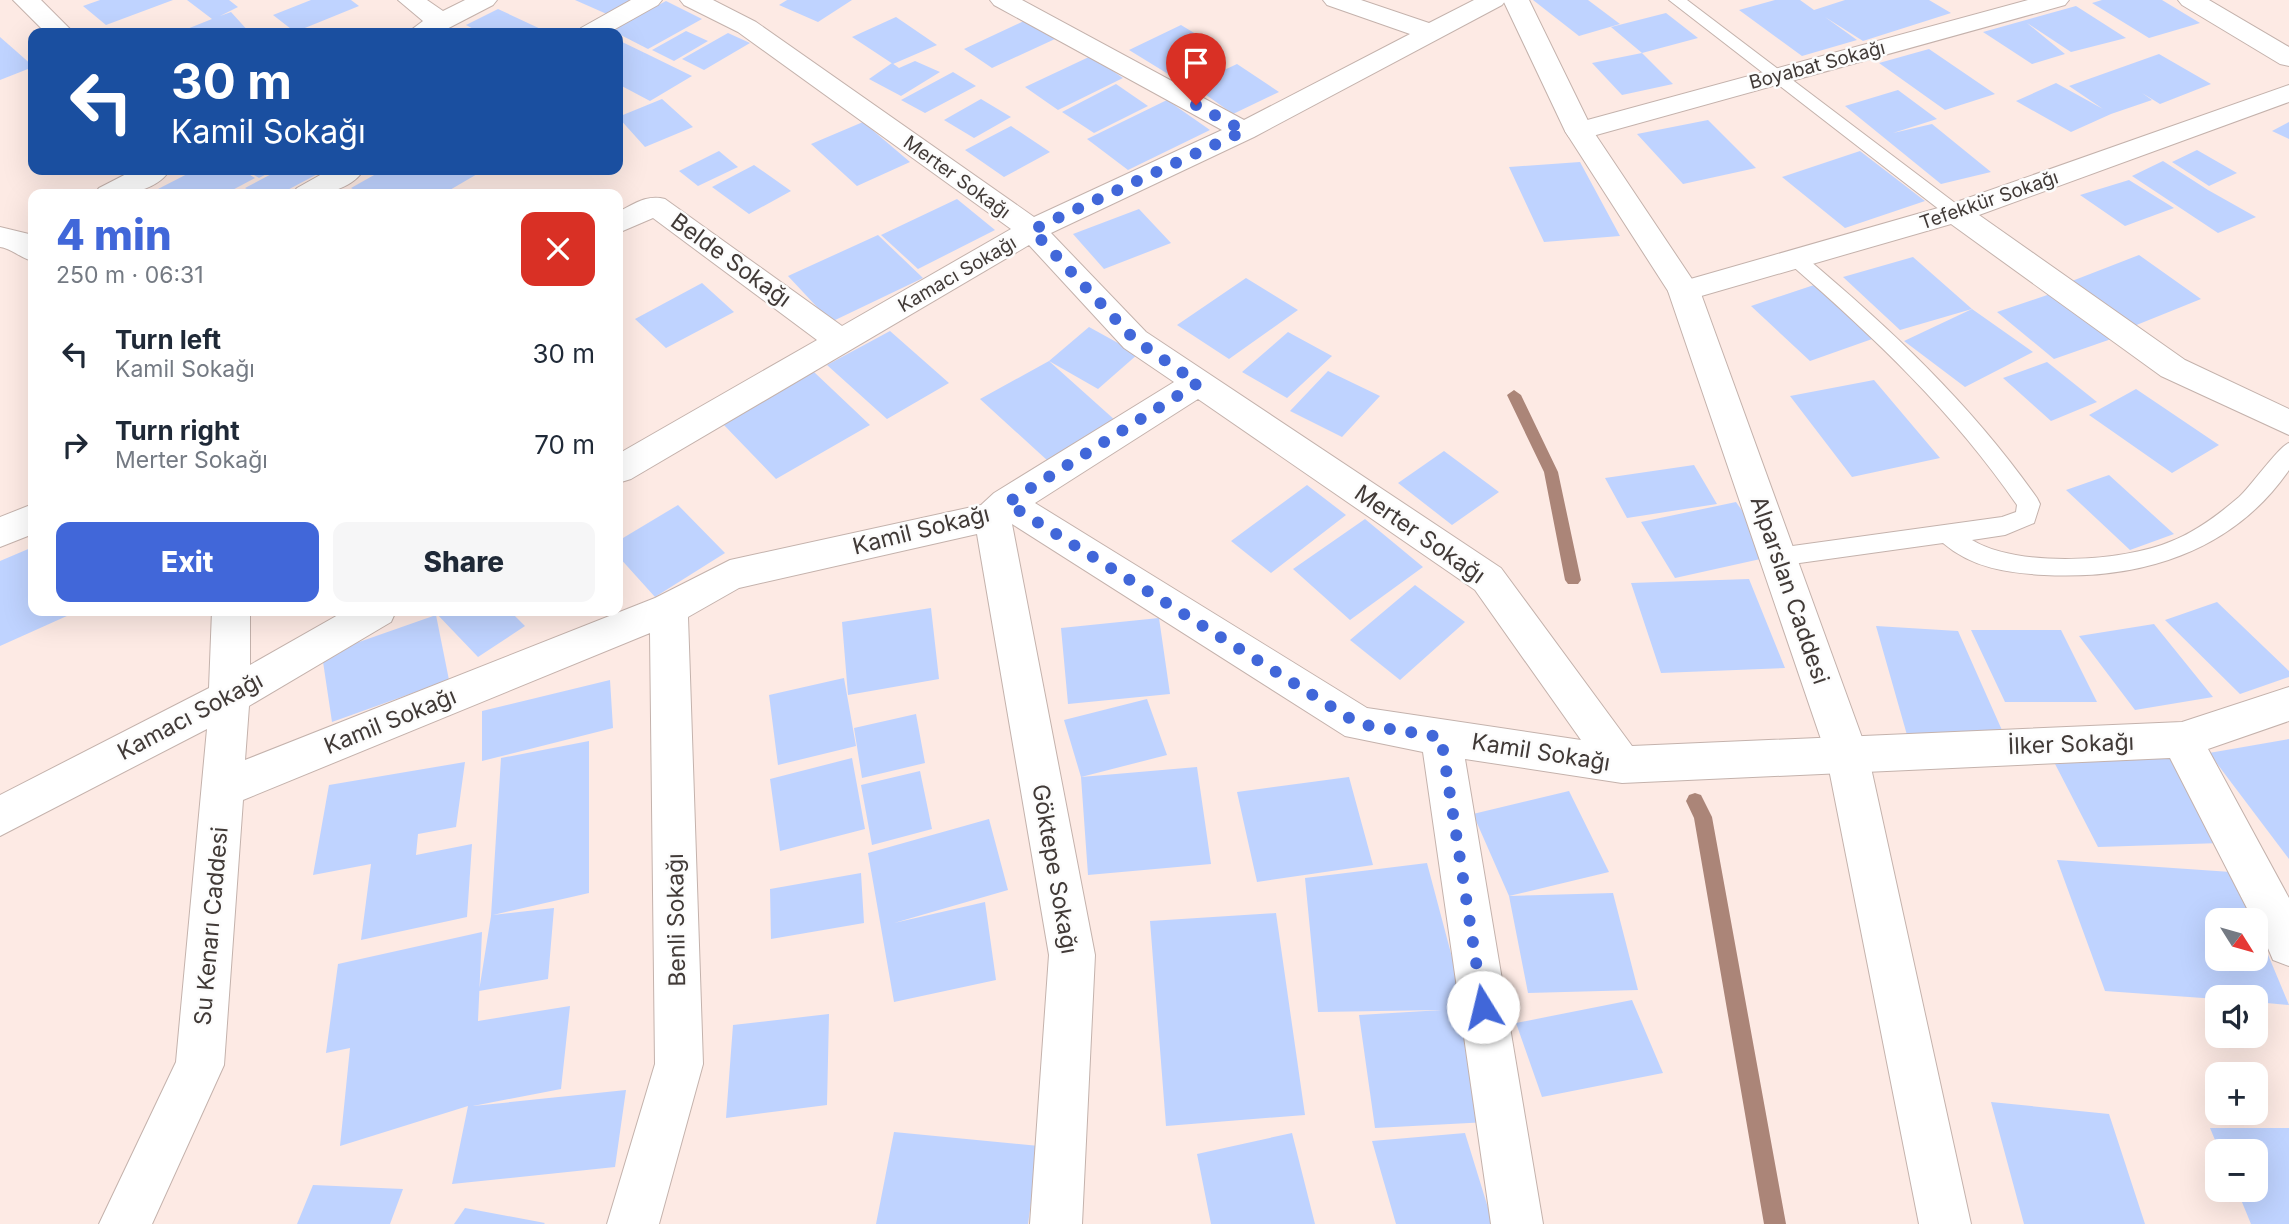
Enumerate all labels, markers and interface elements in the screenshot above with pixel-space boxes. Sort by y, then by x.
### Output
pin [1166,33,1226,105]
street label: Boyabat Sokağı [1747,36,1887,94]
icon: arrive [1177,44,1215,82]
text: 30 m [171,52,292,111]
icon: left [56,56,147,147]
text: Kamil Sokağı [171,112,366,151]
street label: Merter Sokağı [899,131,1015,223]
street label: Tefekkür Sokağı [1917,166,2061,234]
street label: Belde Sokağı [665,207,797,313]
text: 4 min [56,209,172,260]
button: close [521,212,595,286]
street label: Kamacı Sokağı [894,231,1020,317]
text: 250 m · 06:31 [56,261,204,289]
text: Turn left [115,324,221,355]
icon: left [56,335,94,373]
text: 30 m [532,338,595,369]
text: Kamil Sokağı [115,355,255,383]
text: Turn right [115,415,240,446]
icon: right [56,426,94,464]
text: 70 m [534,429,595,460]
text: Merter Sokağı [115,446,268,474]
street label: Merter Sokağı [1349,479,1491,589]
street label: Alparslan Caddesi [1745,492,1835,688]
street label: Kamil Sokağı [850,499,992,561]
button: Exit [56,522,319,602]
button: Share [333,522,595,602]
street label: Kamacı Sokağı [113,666,267,766]
street label: Kamil Sokağı [320,682,460,760]
street label: Kamil Sokağı [1470,727,1612,777]
street label: İlker Sokağı [2007,728,2135,760]
street label: Göktepe Sokağı [1026,782,1084,956]
street label: Su Kenarı Caddesi [188,825,234,1027]
street label: Benli Sokağı [661,853,691,987]
north arrow [2205,908,2268,971]
map controls [2205,908,2268,1202]
position arrow [1446,970,1520,1044]
button: sound [2205,985,2268,1048]
button: + [2205,1062,2268,1125]
button: − [2205,1139,2268,1202]

